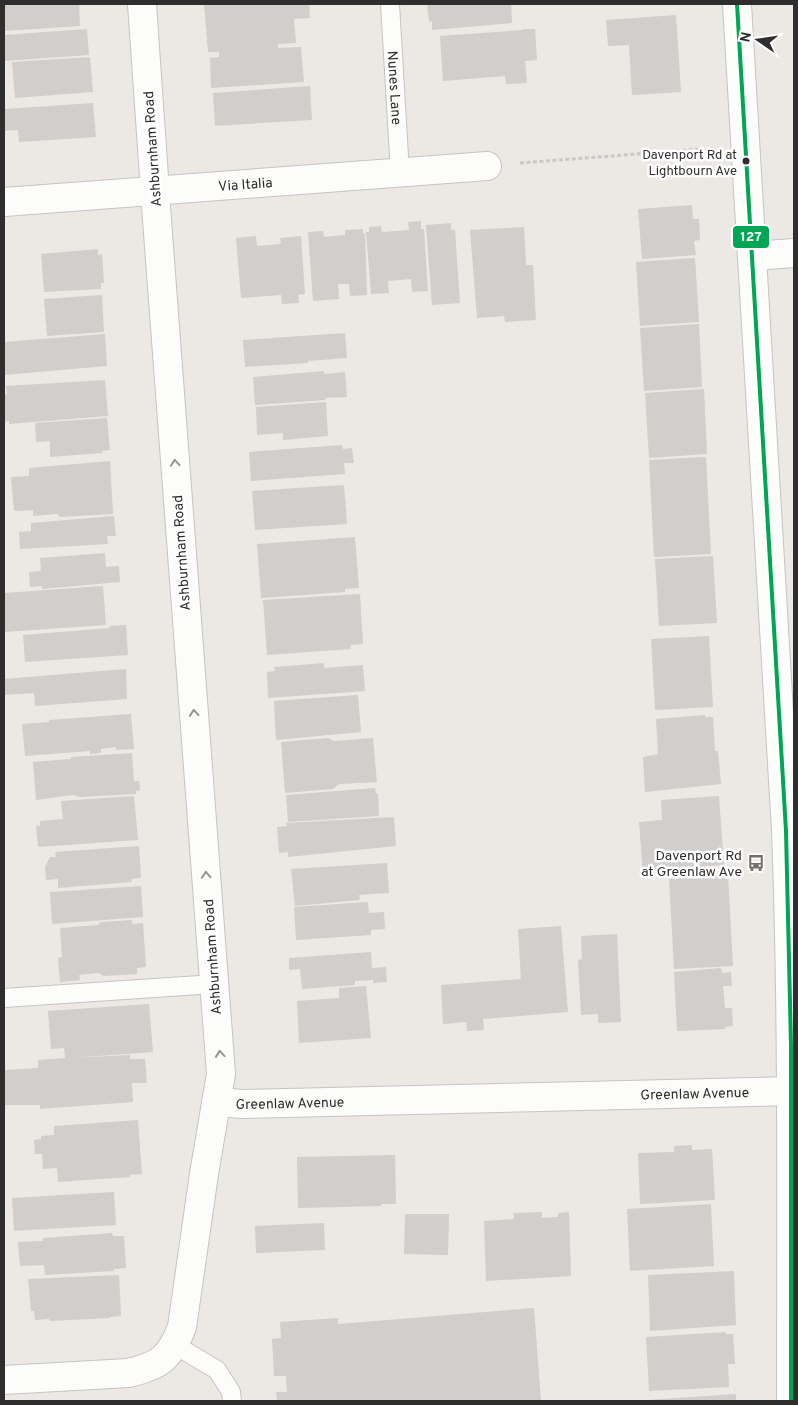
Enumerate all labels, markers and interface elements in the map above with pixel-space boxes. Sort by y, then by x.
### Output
north arrow [733,15,783,65]
text: N [737,31,756,44]
street label: Nunes Lane [383,50,404,126]
street label: Ashburnham Road [141,90,166,207]
place label: Davenport Rd at Lightbourn Ave [642,148,737,180]
marker: Davenport Rd at Lightbourn Ave [741,156,751,166]
street label: Via Italia [218,175,273,196]
line badge: 127 [732,225,770,249]
text: 127 [740,229,762,246]
one-way arrow [169,459,180,467]
street label: Ashburnham Road [170,494,195,611]
one-way arrow [188,708,199,716]
place label: Davenport Rd at Greenlaw Ave [641,848,742,881]
bus stop icon: Davenport Rd at Greenlaw Ave [746,853,766,873]
one-way arrow [201,870,212,878]
street label: Ashburnham Road [201,898,226,1015]
one-way arrow [214,1050,225,1058]
street label: Greenlaw Avenue [640,1085,749,1105]
street label: Greenlaw Avenue [235,1095,344,1114]

